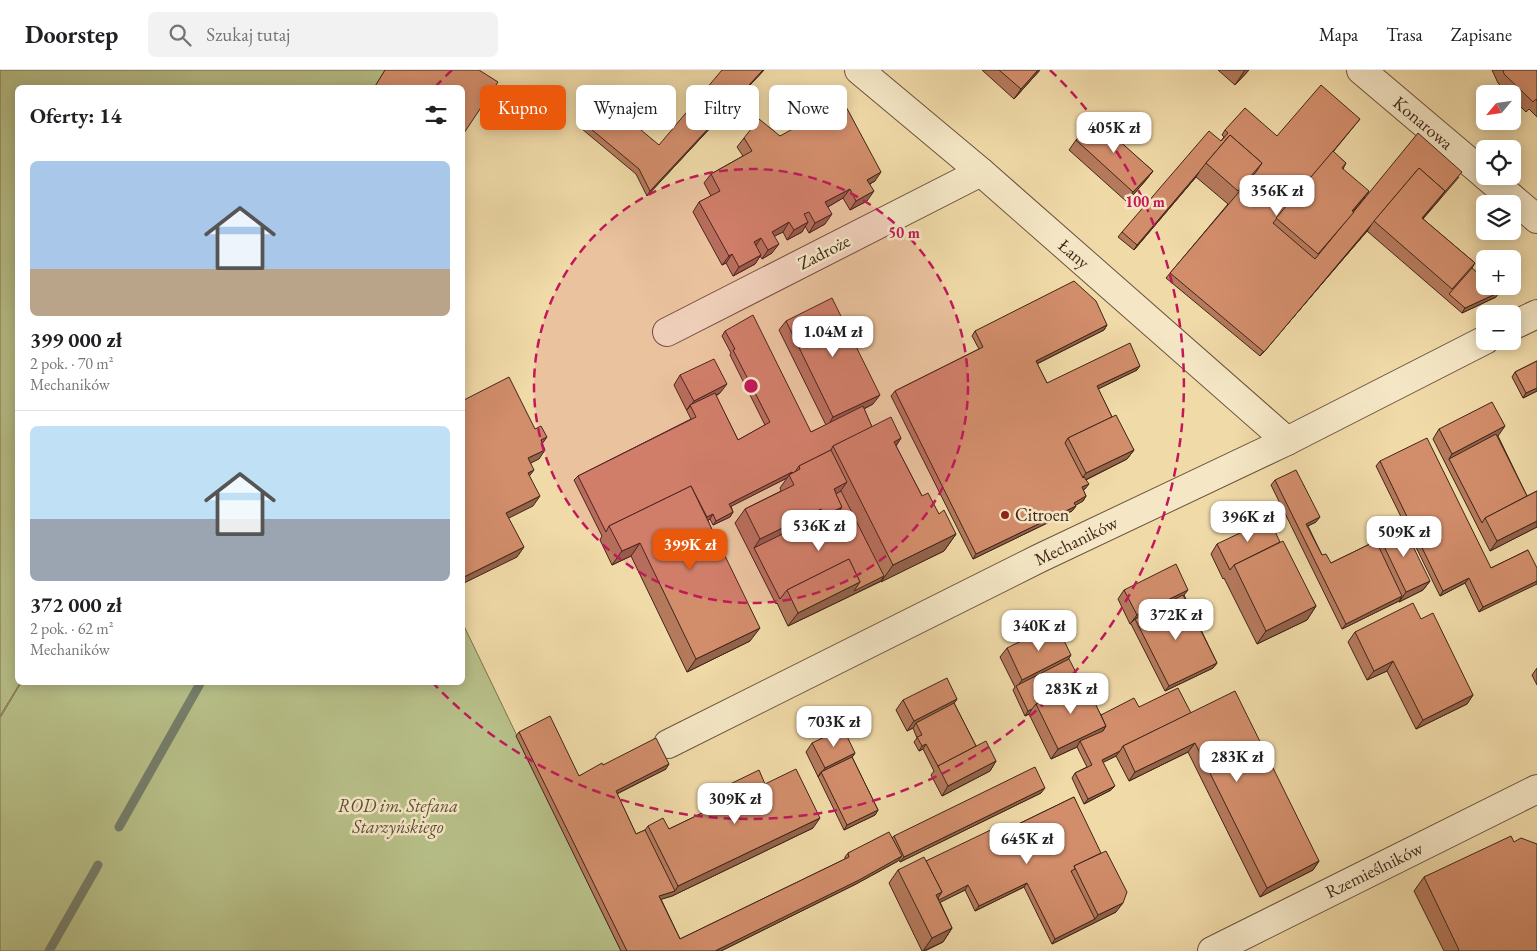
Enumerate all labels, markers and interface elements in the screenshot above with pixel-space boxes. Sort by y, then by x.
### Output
search box [148,12,498,57]
text: Doorstep [25,19,118,50]
icon: search [166,21,194,49]
text: Szukaj tutaj [206,22,290,47]
text: Mapa [1319,23,1358,46]
text: Trasa [1386,23,1423,46]
text: Zapisane [1451,23,1512,46]
chip: Kupno [480,85,566,130]
chip: Wynajem [576,85,676,130]
chip: Filtry [686,85,759,130]
chip: Nowe [769,85,847,130]
north arrow [1476,85,1521,130]
map controls [1476,85,1521,350]
street label: Konarowa [1388,91,1459,155]
icon: filters [422,101,450,129]
text: Oferty: 14 [30,102,122,129]
pin: 405K zł [1068,112,1160,154]
text: 405K zł [1087,117,1141,138]
button: locate [1476,140,1521,185]
pin: 356K zł [1231,174,1323,217]
text: 356K zł [1250,180,1304,201]
text: 100 m [1125,192,1165,211]
icon: home [195,193,285,283]
button: layers [1476,195,1521,240]
text: 50 m [888,223,920,242]
street label: Zadroże [794,229,854,274]
street label: Łany [1054,234,1095,274]
button: + [1476,250,1521,295]
button: − [1476,305,1521,350]
pin: 1.04M zł [781,316,885,358]
text: 1.04M zł [803,321,863,342]
text: 399 000 zł [30,326,122,353]
text: 2 pok. · 70 m² [30,353,113,374]
text: Mechaników [30,374,110,395]
centre of rings [742,377,760,395]
icon: home [195,459,285,549]
pin: 396K zł [1202,500,1294,543]
place label: Citroen [1015,503,1070,526]
text: 396K zł [1221,506,1275,527]
marker: Citroen [999,509,1011,521]
pin: 536K zł [773,510,865,552]
street label: Mechaników [1030,510,1122,571]
text: 536K zł [792,515,846,536]
pin: 509K zł [1358,516,1450,558]
text: 509K zł [1377,521,1431,542]
pin: 399K zł [644,528,736,571]
text: 399K zł [663,534,717,555]
text: 372 000 zł [30,591,122,618]
pin: 372K zł [1130,598,1222,641]
text: 372K zł [1149,604,1203,625]
pin: 340K zł [993,610,1085,652]
text: 340K zł [1012,615,1066,636]
text: 2 pok. · 62 m² [30,618,113,639]
text: Mechaników [30,639,110,660]
pin: 283K zł [1025,672,1117,715]
text: 283K zł [1044,678,1098,699]
pin: 703K zł [788,706,880,748]
text: 703K zł [807,711,861,732]
pin: 283K zł [1191,740,1283,783]
text: 283K zł [1210,746,1264,767]
pin: 309K zł [689,782,781,825]
text: 309K zł [708,788,762,809]
park label: ROD im. Stefana Starzyńskiego [338,794,458,839]
pin: 645K zł [981,822,1073,865]
text: 645K zł [1000,828,1054,849]
street label: Rzemieślników [1321,836,1427,903]

